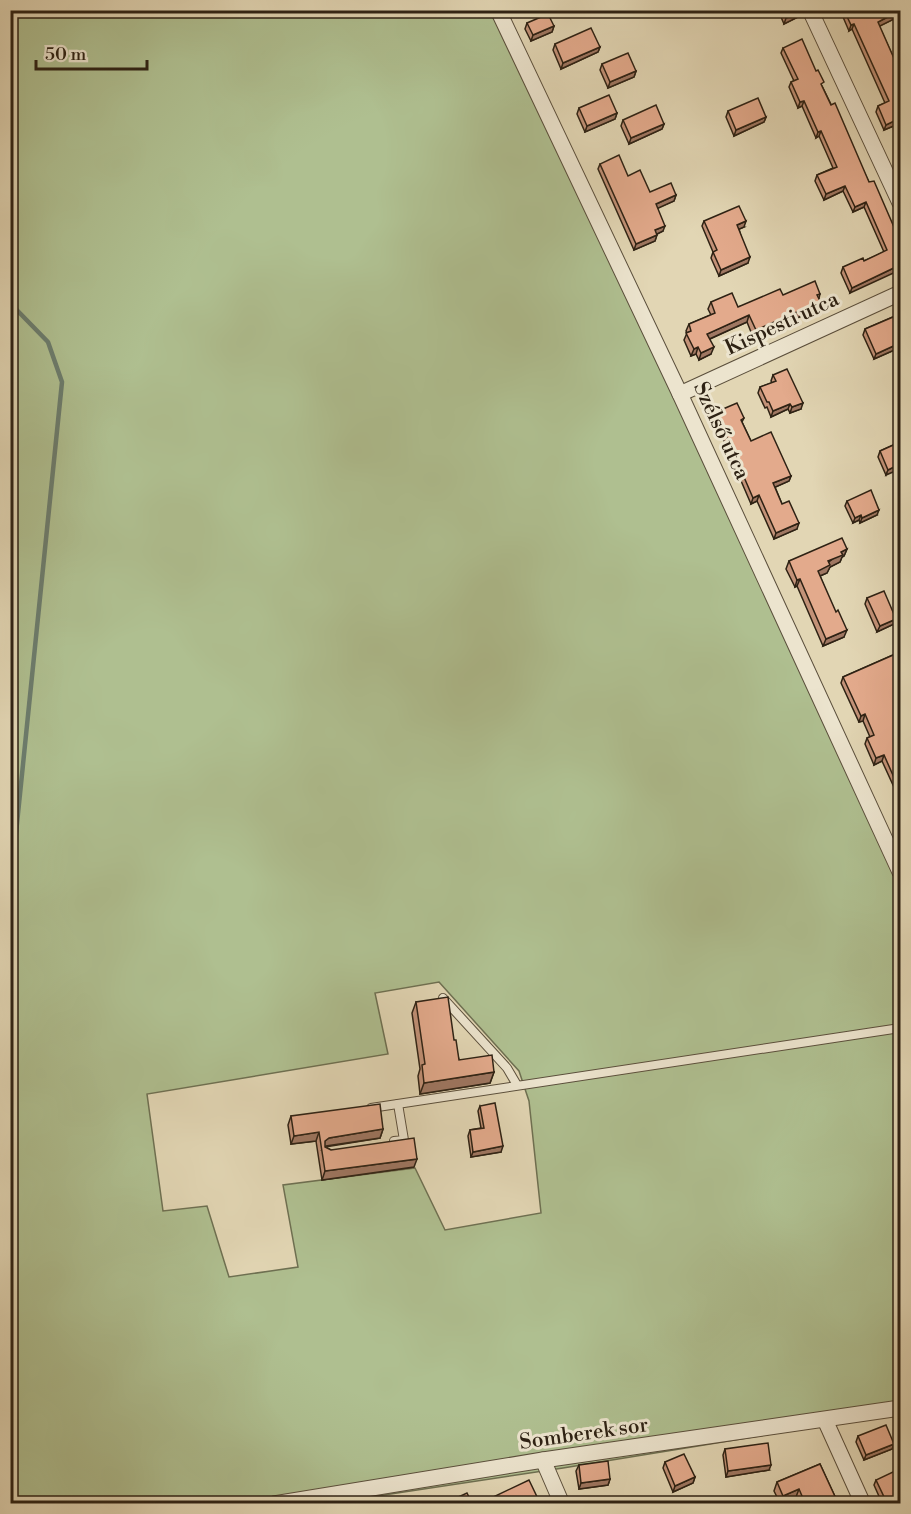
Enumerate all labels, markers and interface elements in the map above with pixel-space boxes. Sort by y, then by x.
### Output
scale bar [36,33,147,71]
text: 50 m [45,43,87,66]
street label: Kispesti utca [721,286,843,362]
street label: Szélső utca [687,378,755,484]
street label: Somberek sor [518,1412,650,1456]

